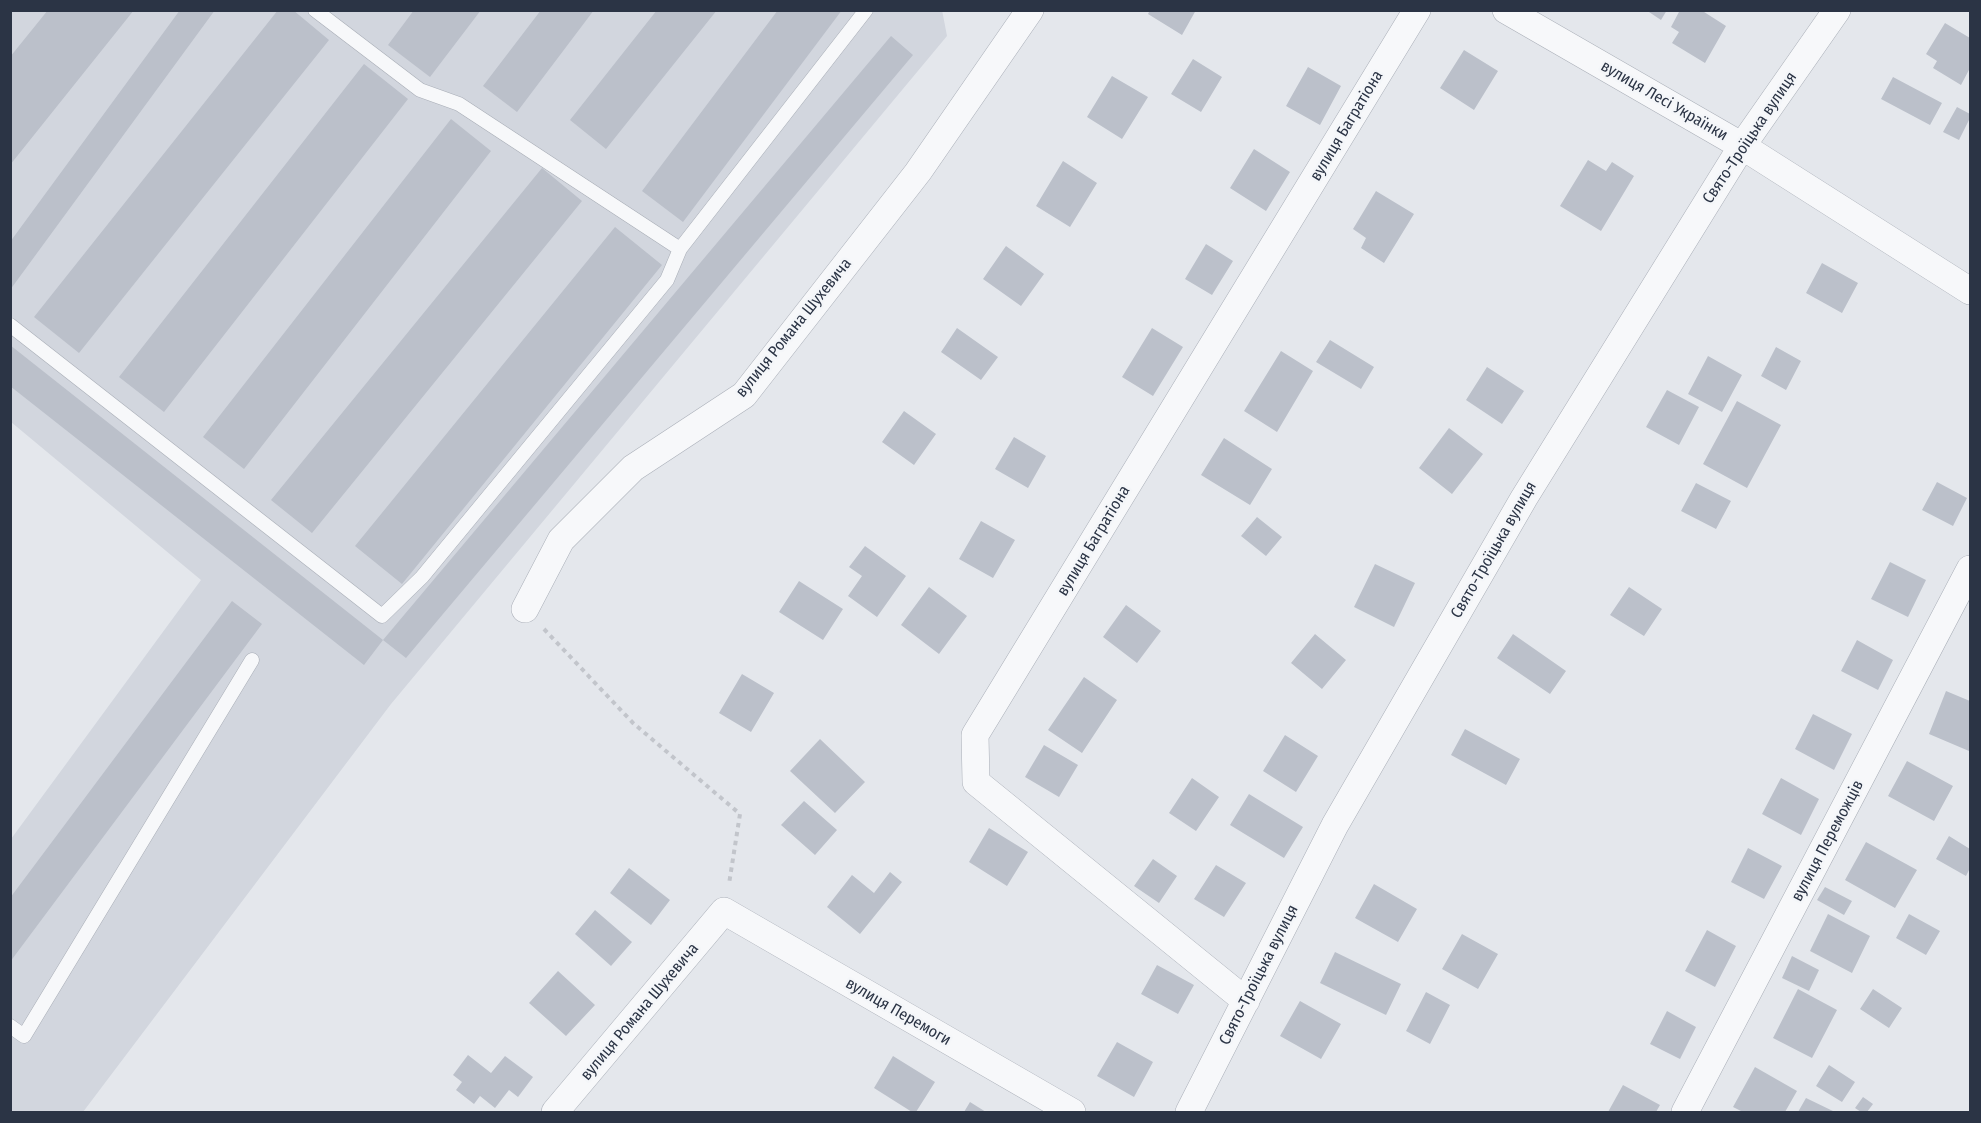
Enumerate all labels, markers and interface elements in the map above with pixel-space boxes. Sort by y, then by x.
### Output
street label: вулиця Лесі Українки [1597,57,1731,145]
street label: вулиця Багратіона [1306,67,1388,185]
street label: Свято-Троїцька вулиця [1699,69,1801,207]
street label: вулиця Романа Шухевича [732,255,856,401]
street label: Свято-Троїцька вулиця [1447,478,1541,622]
street label: вулиця Багратіона [1053,482,1135,600]
street label: вулиця Переможців [1788,777,1868,905]
street label: Свято-Троїцька вулиця [1215,902,1303,1048]
street label: вулиця Романа Шухевича [577,939,703,1085]
street label: вулиця Перемоги [842,974,954,1050]

